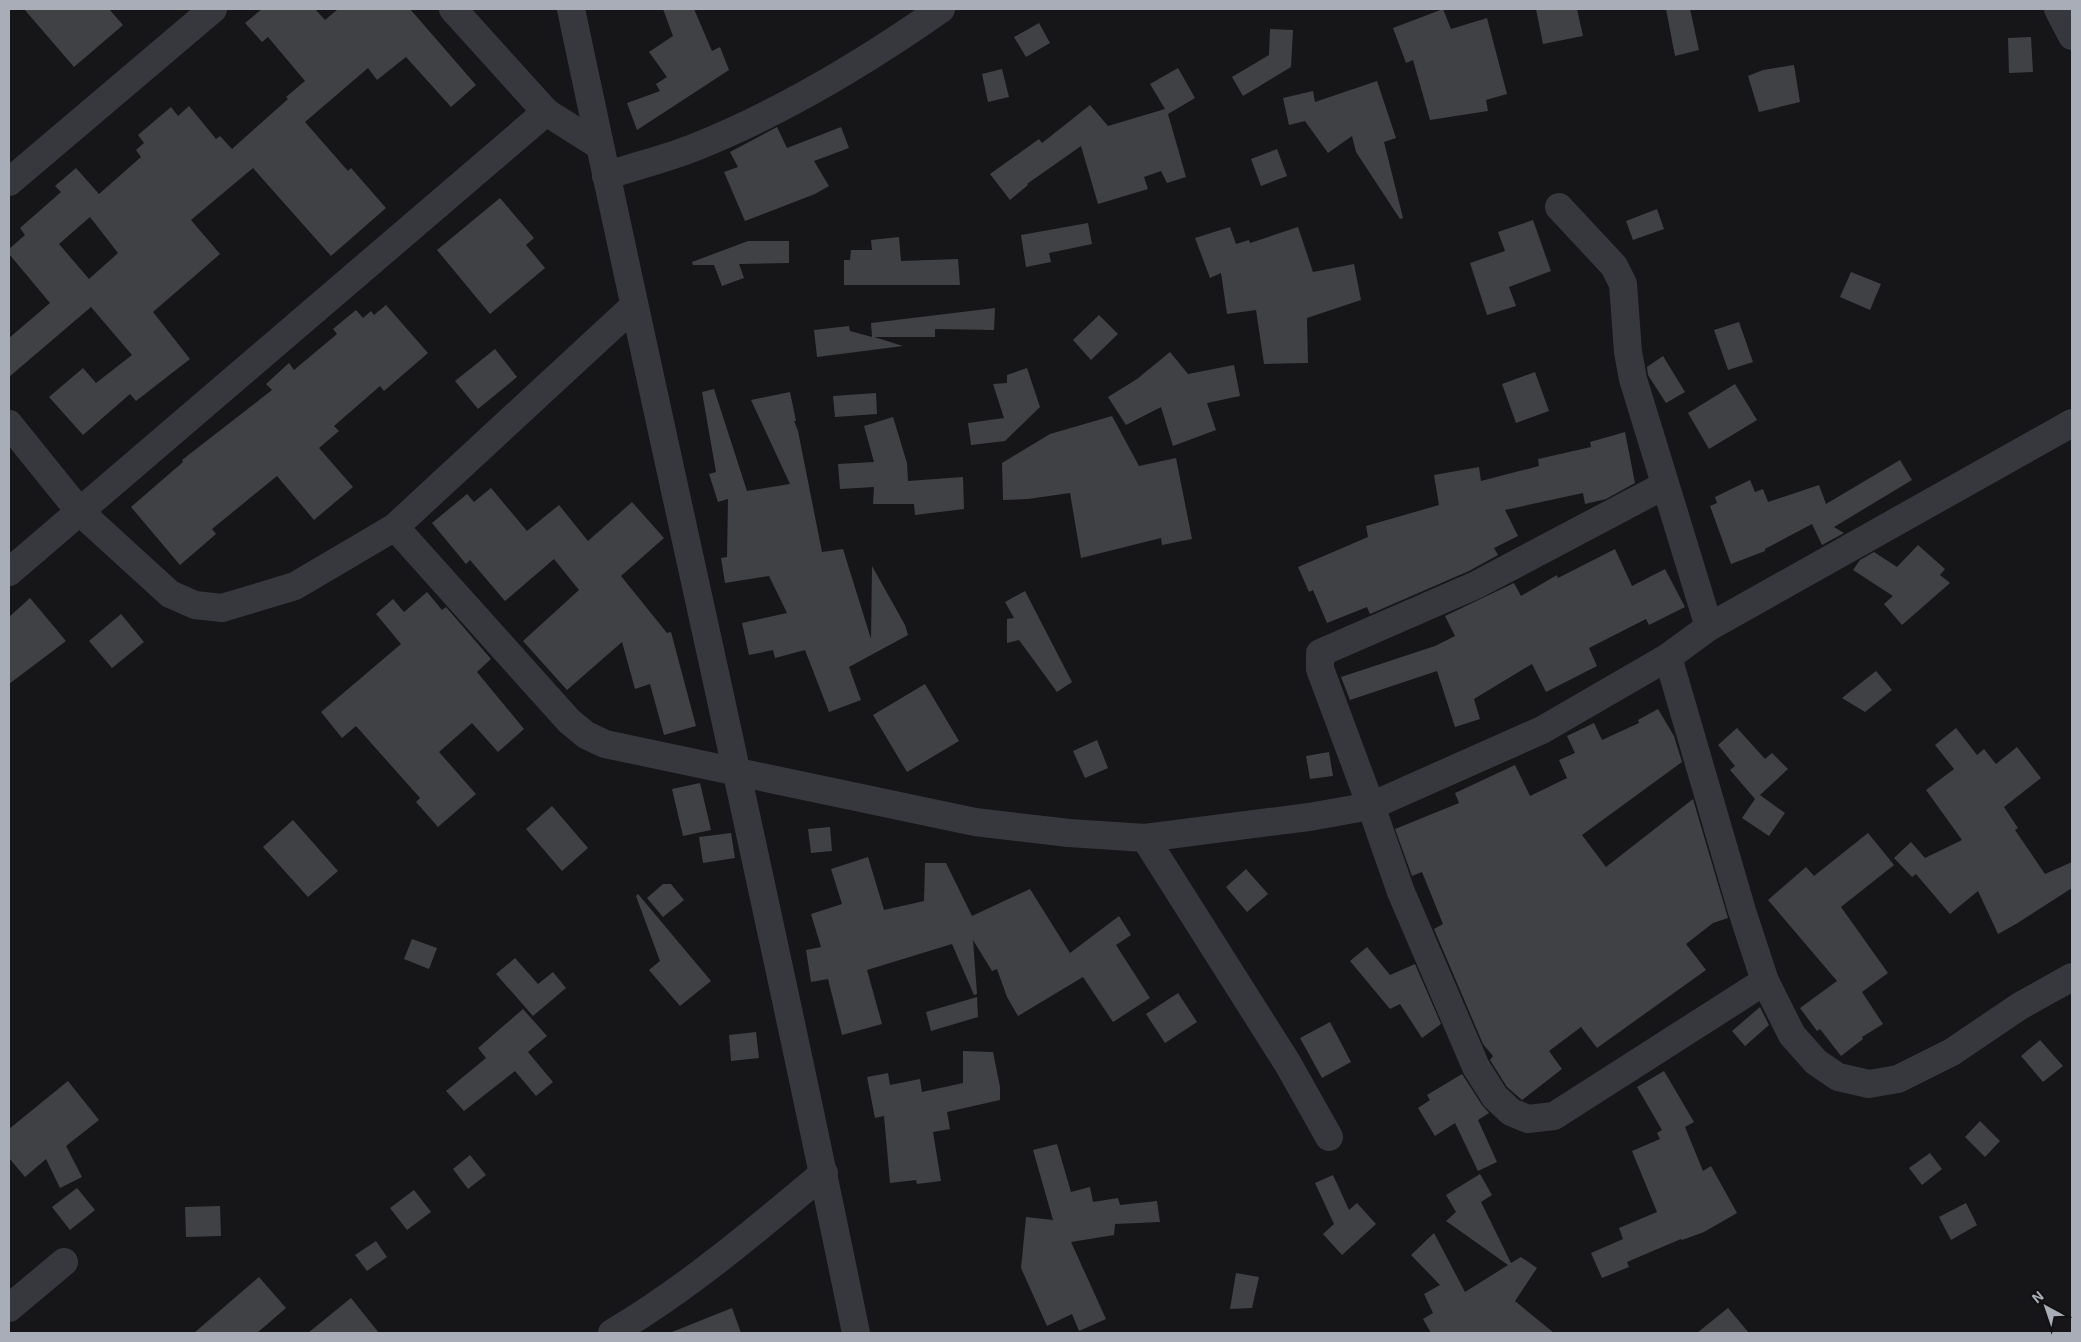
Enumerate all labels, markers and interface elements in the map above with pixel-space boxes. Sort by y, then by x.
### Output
north arrow [2021,1282,2071,1332]
text: N [2028,1287,2047,1306]

